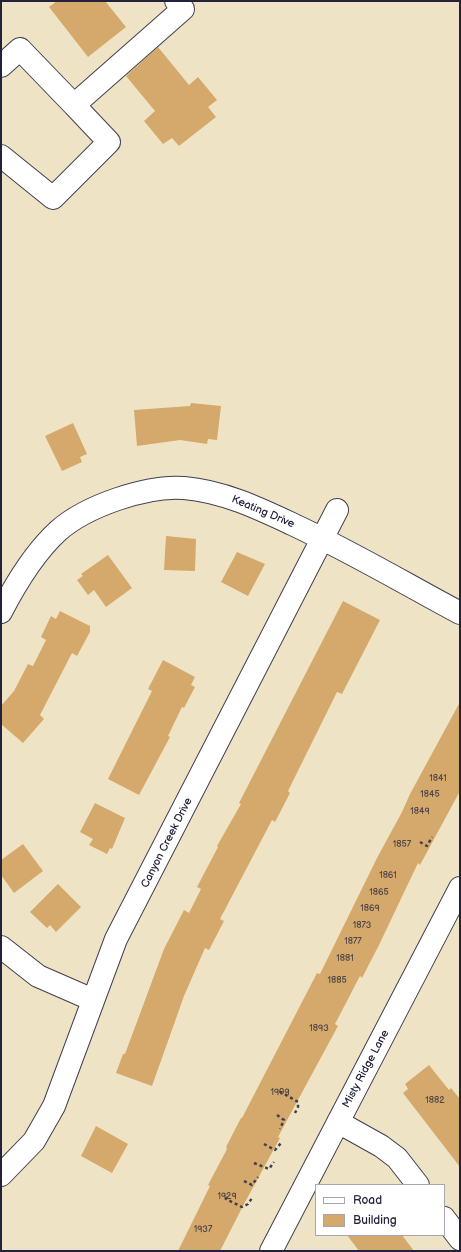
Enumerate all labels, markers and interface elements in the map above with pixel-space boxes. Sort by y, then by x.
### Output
street label: Keating Drive [230,493,296,531]
house number: 1841 [429,774,447,784]
house number: 1845 [420,790,440,800]
street label: Canyon Creek Drive [139,796,195,890]
house number: 1849 [410,807,430,817]
house number: 1857 [393,840,411,850]
house number: 1861 [379,871,397,881]
house number: 1865 [369,888,389,898]
house number: 1869 [360,904,380,914]
house number: 1873 [353,921,371,931]
house number: 1877 [344,937,362,947]
house number: 1881 [336,954,354,964]
house number: 1885 [327,976,347,986]
house number: 1893 [309,1024,329,1034]
street label: Misty Ridge Lane [340,1028,392,1110]
house number: 1909 [270,1088,290,1098]
house number: 1882 [425,1096,445,1106]
legend [315,1184,445,1236]
house number: 1929 [217,1192,237,1202]
text: Road [353,1193,382,1208]
text: Building [353,1213,397,1228]
house number: 1937 [194,1225,212,1235]

